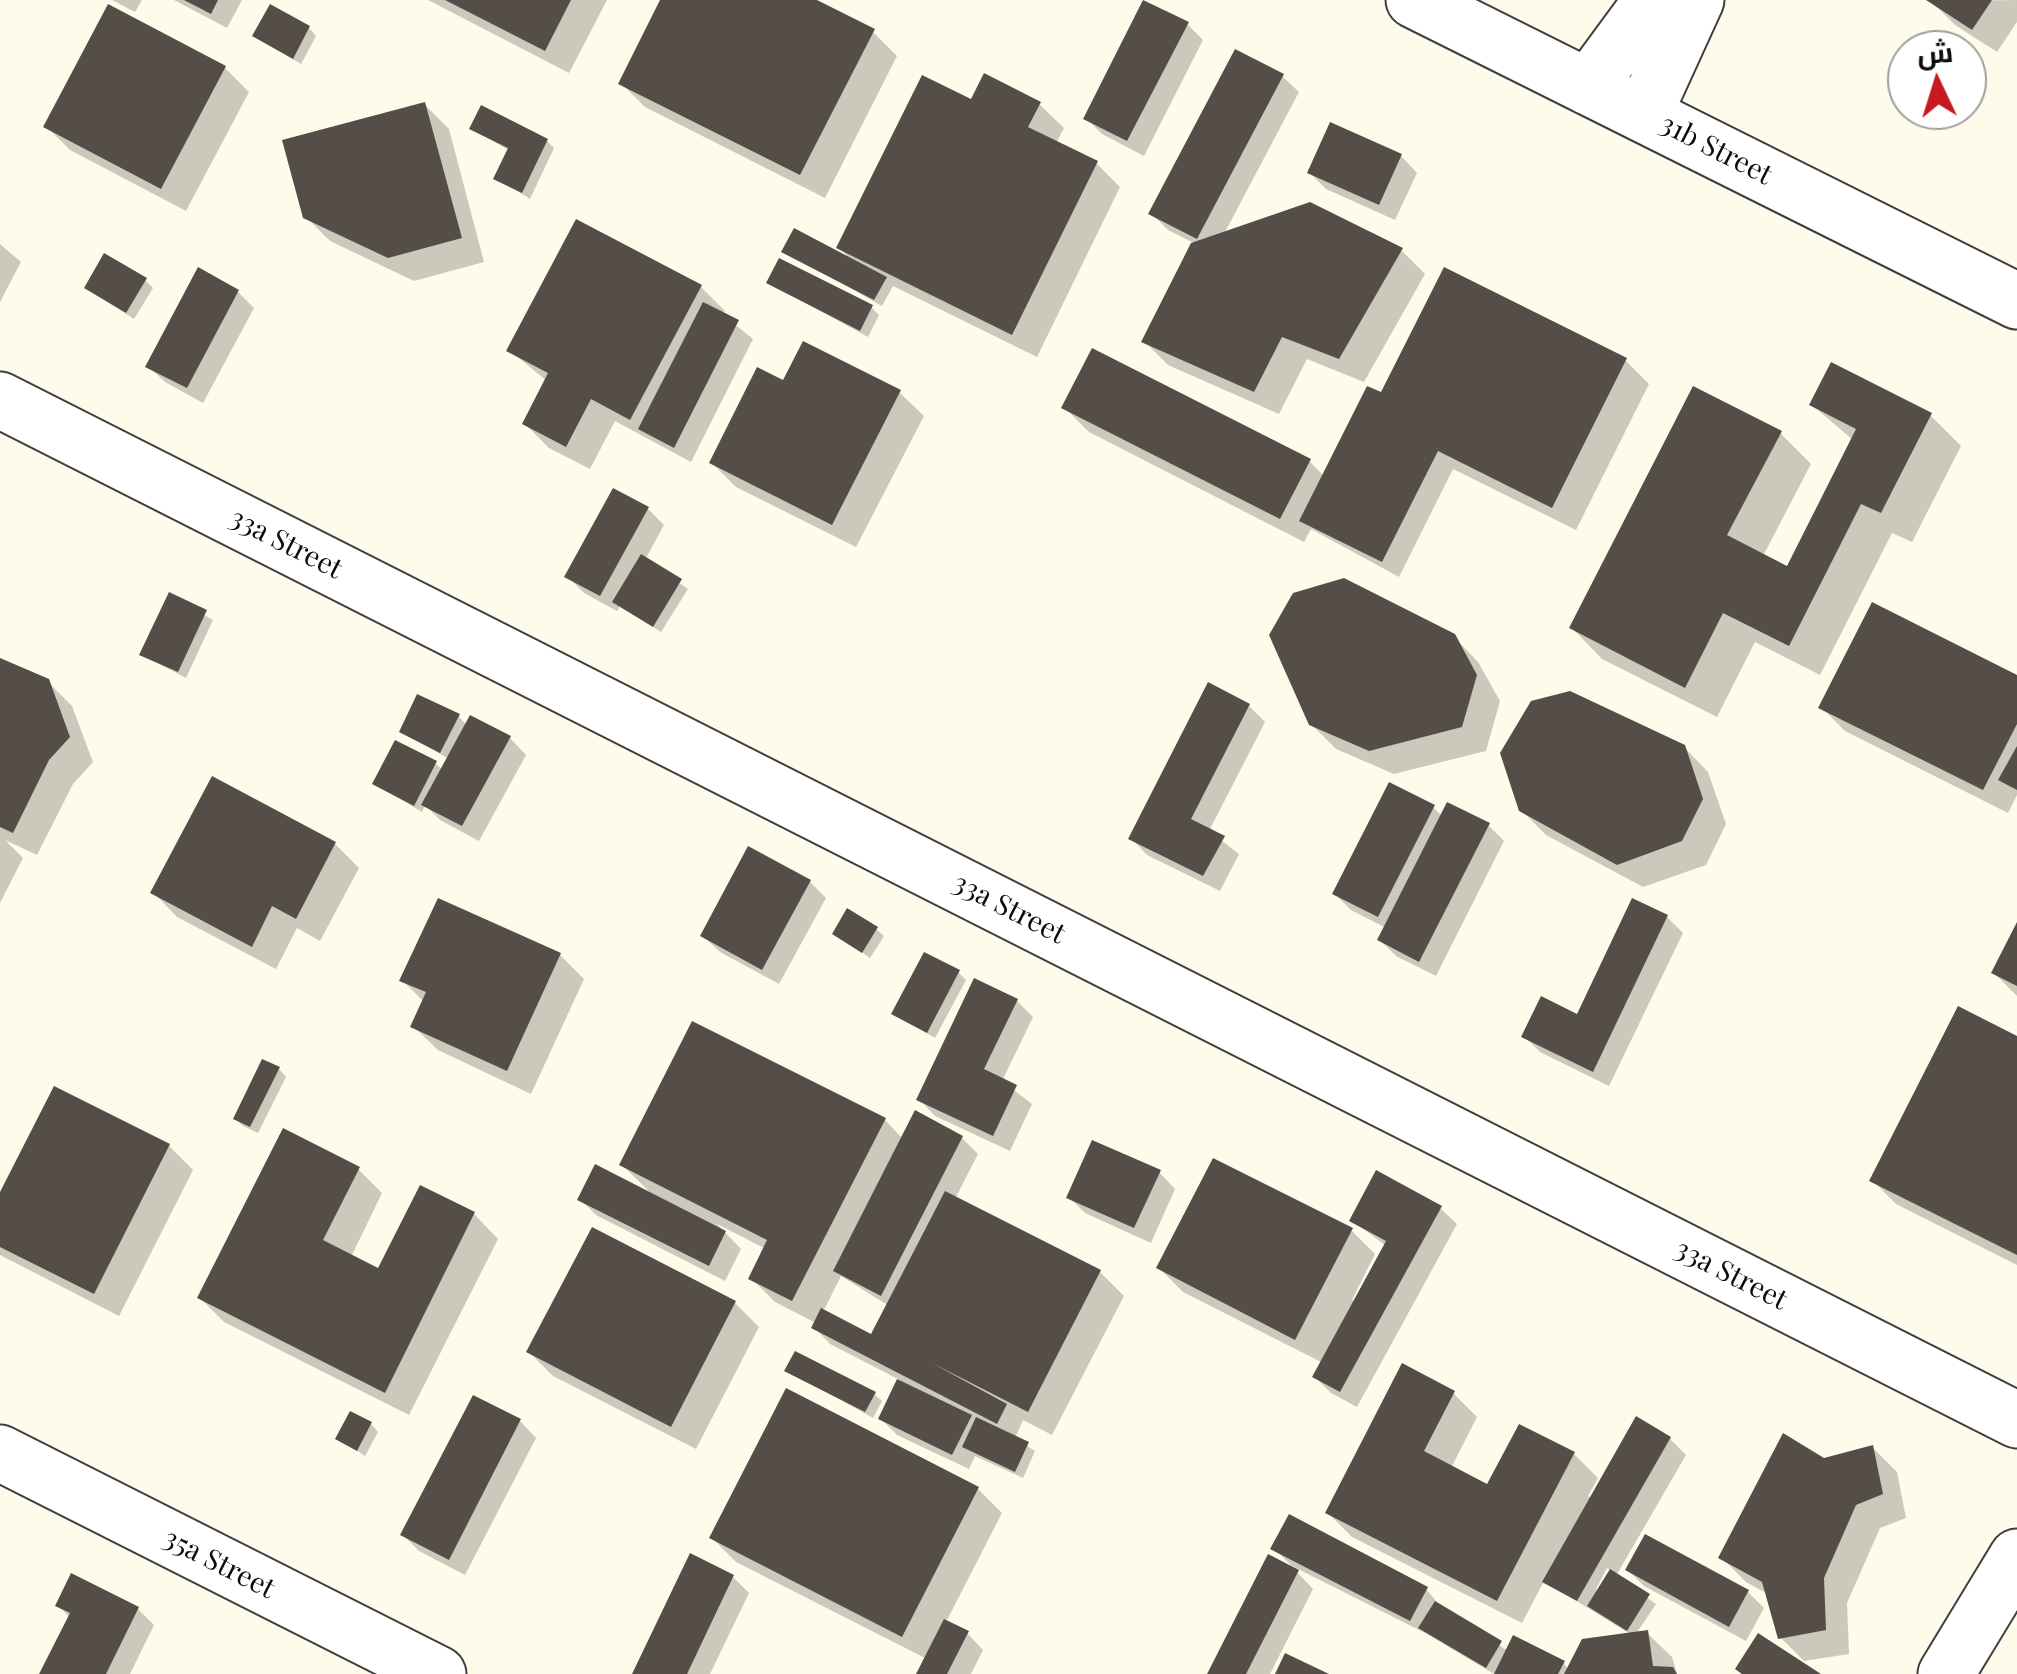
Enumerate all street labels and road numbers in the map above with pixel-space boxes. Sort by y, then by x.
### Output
street label: 31b Street [1655,108,1777,192]
street label: 33a Street [224,501,348,587]
street label: 33a Street [947,866,1071,952]
street label: 33a Street [1669,1232,1793,1318]
street label: 35a Street [158,1522,280,1606]

